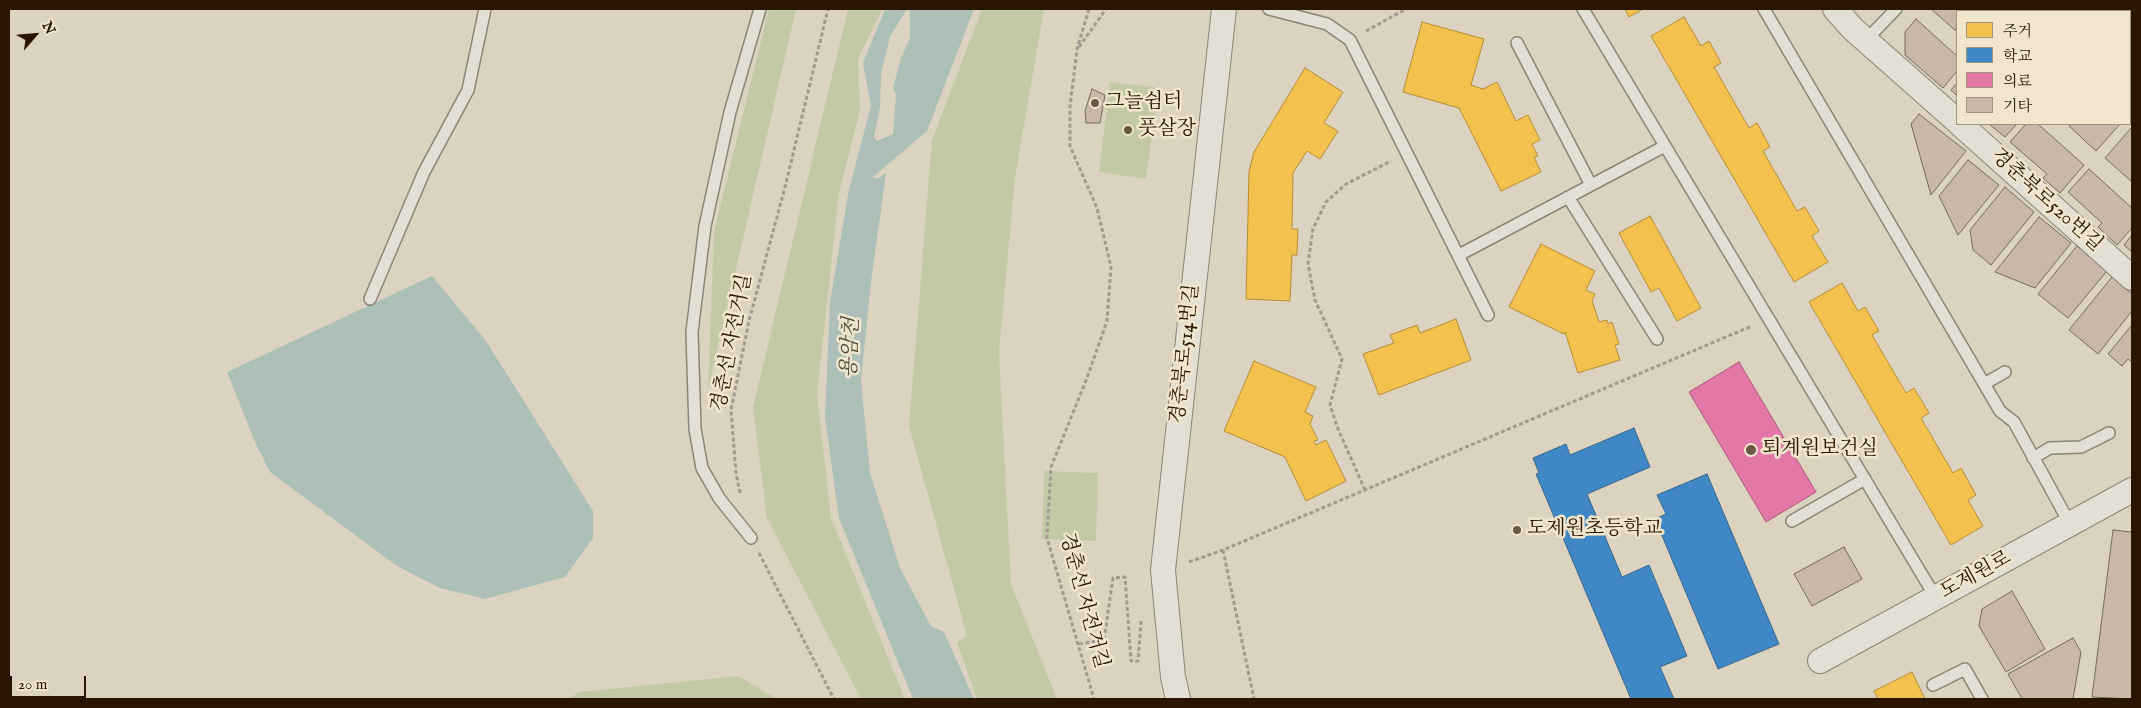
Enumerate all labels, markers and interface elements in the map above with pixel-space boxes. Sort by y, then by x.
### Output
north arrow [10,10,60,60]
legend [1956,10,2131,125]
text: N [38,19,59,38]
text: 주거 [2003,22,2032,41]
text: 학교 [2003,47,2032,66]
text: 의료 [2003,72,2032,91]
place label: 그늘쉼터 [1105,91,1182,115]
marker: 그늘쉼터 [1089,97,1101,109]
text: 기타 [2003,97,2032,116]
place label: 풋살장 [1138,118,1196,142]
marker: 풋살장 [1122,124,1134,136]
street label: 경춘북로520번길 [1985,144,2107,258]
street label: 경춘선 자전거길 [708,272,758,414]
street label: 경춘북로514번길 [1167,283,1205,425]
water label: 용암천 [838,317,866,379]
place label: 퇴계원보건실 [1762,438,1878,462]
marker: 퇴계원보건실 [1744,443,1758,457]
place label: 도제원초등학교 [1527,518,1662,542]
marker: 도제원초등학교 [1511,524,1523,536]
street label: 경춘선 자전거길 [1053,530,1113,672]
street label: 도제원로 [1936,547,2016,605]
scale bar [12,666,89,698]
text: 20 m [18,675,47,694]

